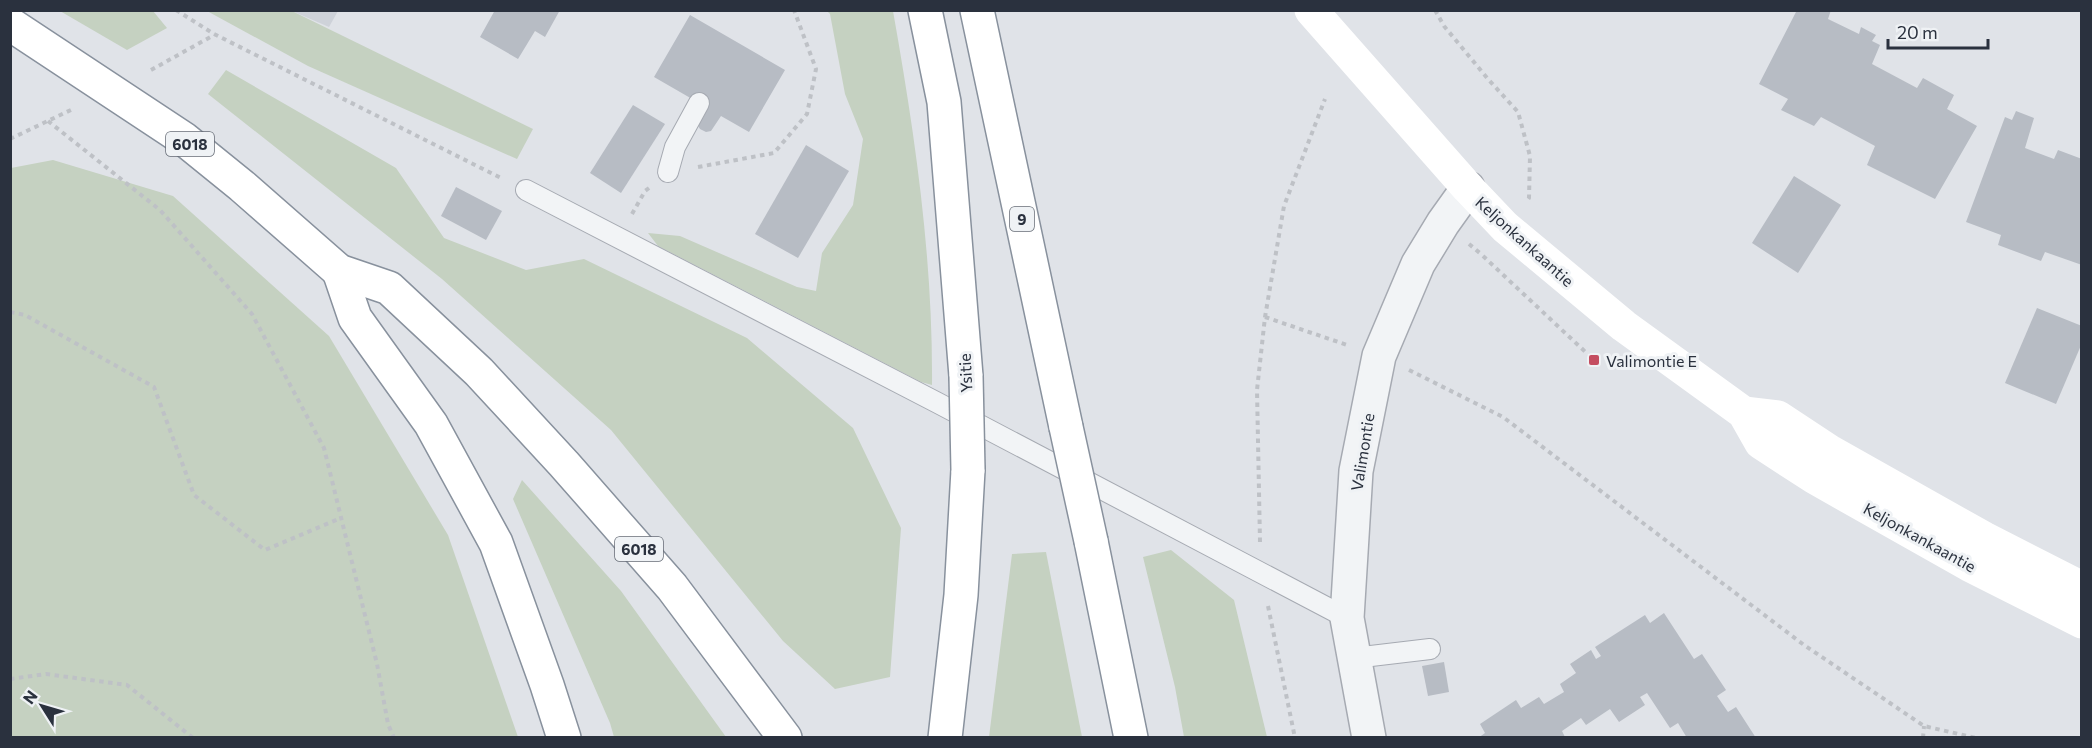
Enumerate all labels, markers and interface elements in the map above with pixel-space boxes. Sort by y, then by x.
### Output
scale bar [1888,12,1988,50]
text: 20 m [1897,21,1938,43]
road number: 6018 [166,132,214,156]
street label: Keljonkankaantie [1472,192,1578,290]
road number: 9 [1010,207,1034,231]
place label: Valimontie E [1606,351,1697,370]
street label: Ysitie [954,353,976,393]
marker: Valimontie E [1587,353,1601,367]
street label: Valimontie [1346,412,1378,492]
street label: Keljonkankaantie [1861,498,1979,576]
road number: 6018 [615,537,663,561]
north arrow [12,676,72,736]
text: N [18,686,41,707]

